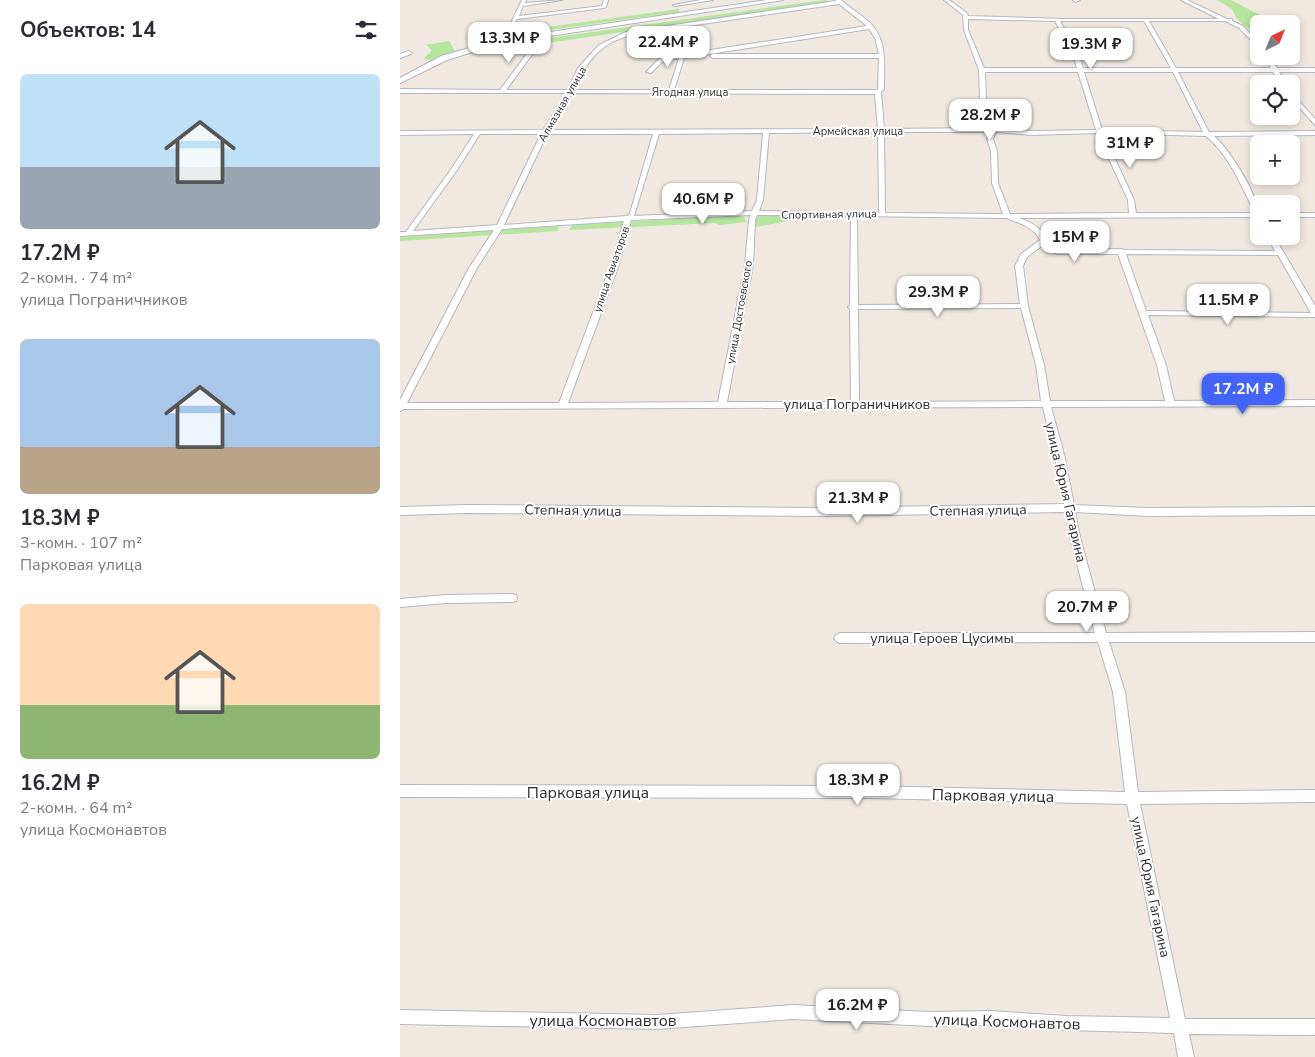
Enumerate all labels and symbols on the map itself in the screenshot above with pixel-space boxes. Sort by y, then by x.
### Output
north arrow [1250,15,1300,65]
pin: 13.3M ₽ [463,22,555,64]
pin: 22.4M ₽ [622,26,714,68]
pin: 19.3M ₽ [1045,28,1137,70]
street label: Алмазная улица [535,64,590,145]
street label: Ягодная улица [652,85,728,100]
pin: 28.2M ₽ [944,98,1036,141]
street label: Армейская улица [813,124,903,139]
pin: 31M ₽ [1095,126,1165,169]
pin: 40.6M ₽ [657,182,749,225]
street label: Спортивная улица [781,206,877,223]
pin: 15M ₽ [1040,220,1110,263]
street label: улица Авиаторов [590,224,633,314]
street label: улица Достоевского [723,259,756,365]
pin: 29.3M ₽ [892,276,984,318]
pin: 11.5M ₽ [1182,284,1274,326]
pin: 17.2M ₽ [1197,372,1289,415]
street label: улица Пограничников [784,395,931,414]
street label: улица Юрия Гагарина [1040,420,1091,564]
pin: 21.3M ₽ [812,482,904,524]
street label: Степная улица [524,500,622,521]
street label: Степная улица [929,500,1027,521]
pin: 20.7M ₽ [1041,590,1133,633]
street label: улица Героев Цусимы [870,629,1014,648]
pin: 18.3M ₽ [812,764,904,806]
street label: Парковая улица [527,782,649,804]
street label: Парковая улица [932,784,1054,808]
street label: улица Юрия Гагарина [1126,815,1175,959]
pin: 16.2M ₽ [811,988,903,1031]
street label: улица Космонавтов [933,1008,1081,1036]
street label: улица Космонавтов [530,1010,677,1032]

